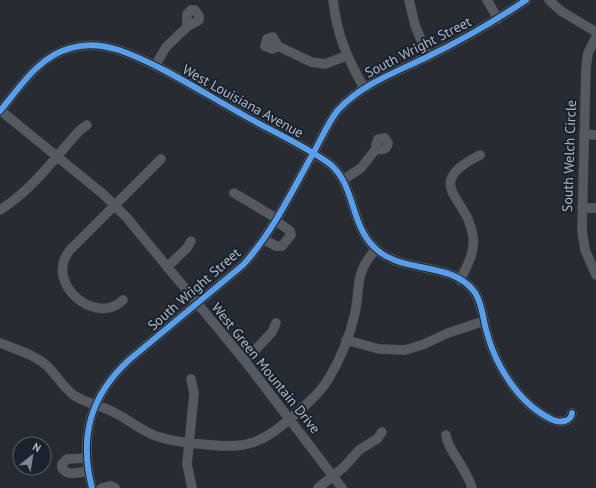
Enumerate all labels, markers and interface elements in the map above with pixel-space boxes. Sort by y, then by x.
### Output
street label: South Wright Street [362,12,475,82]
street label: West Louisiana Avenue [179,60,307,142]
street label: South Welch Circle [558,100,580,212]
street label: South Wright Street [144,244,244,334]
street label: West Green Mountain Drive [208,299,324,437]
north arrow [12,436,52,476]
text: N [30,439,44,455]

